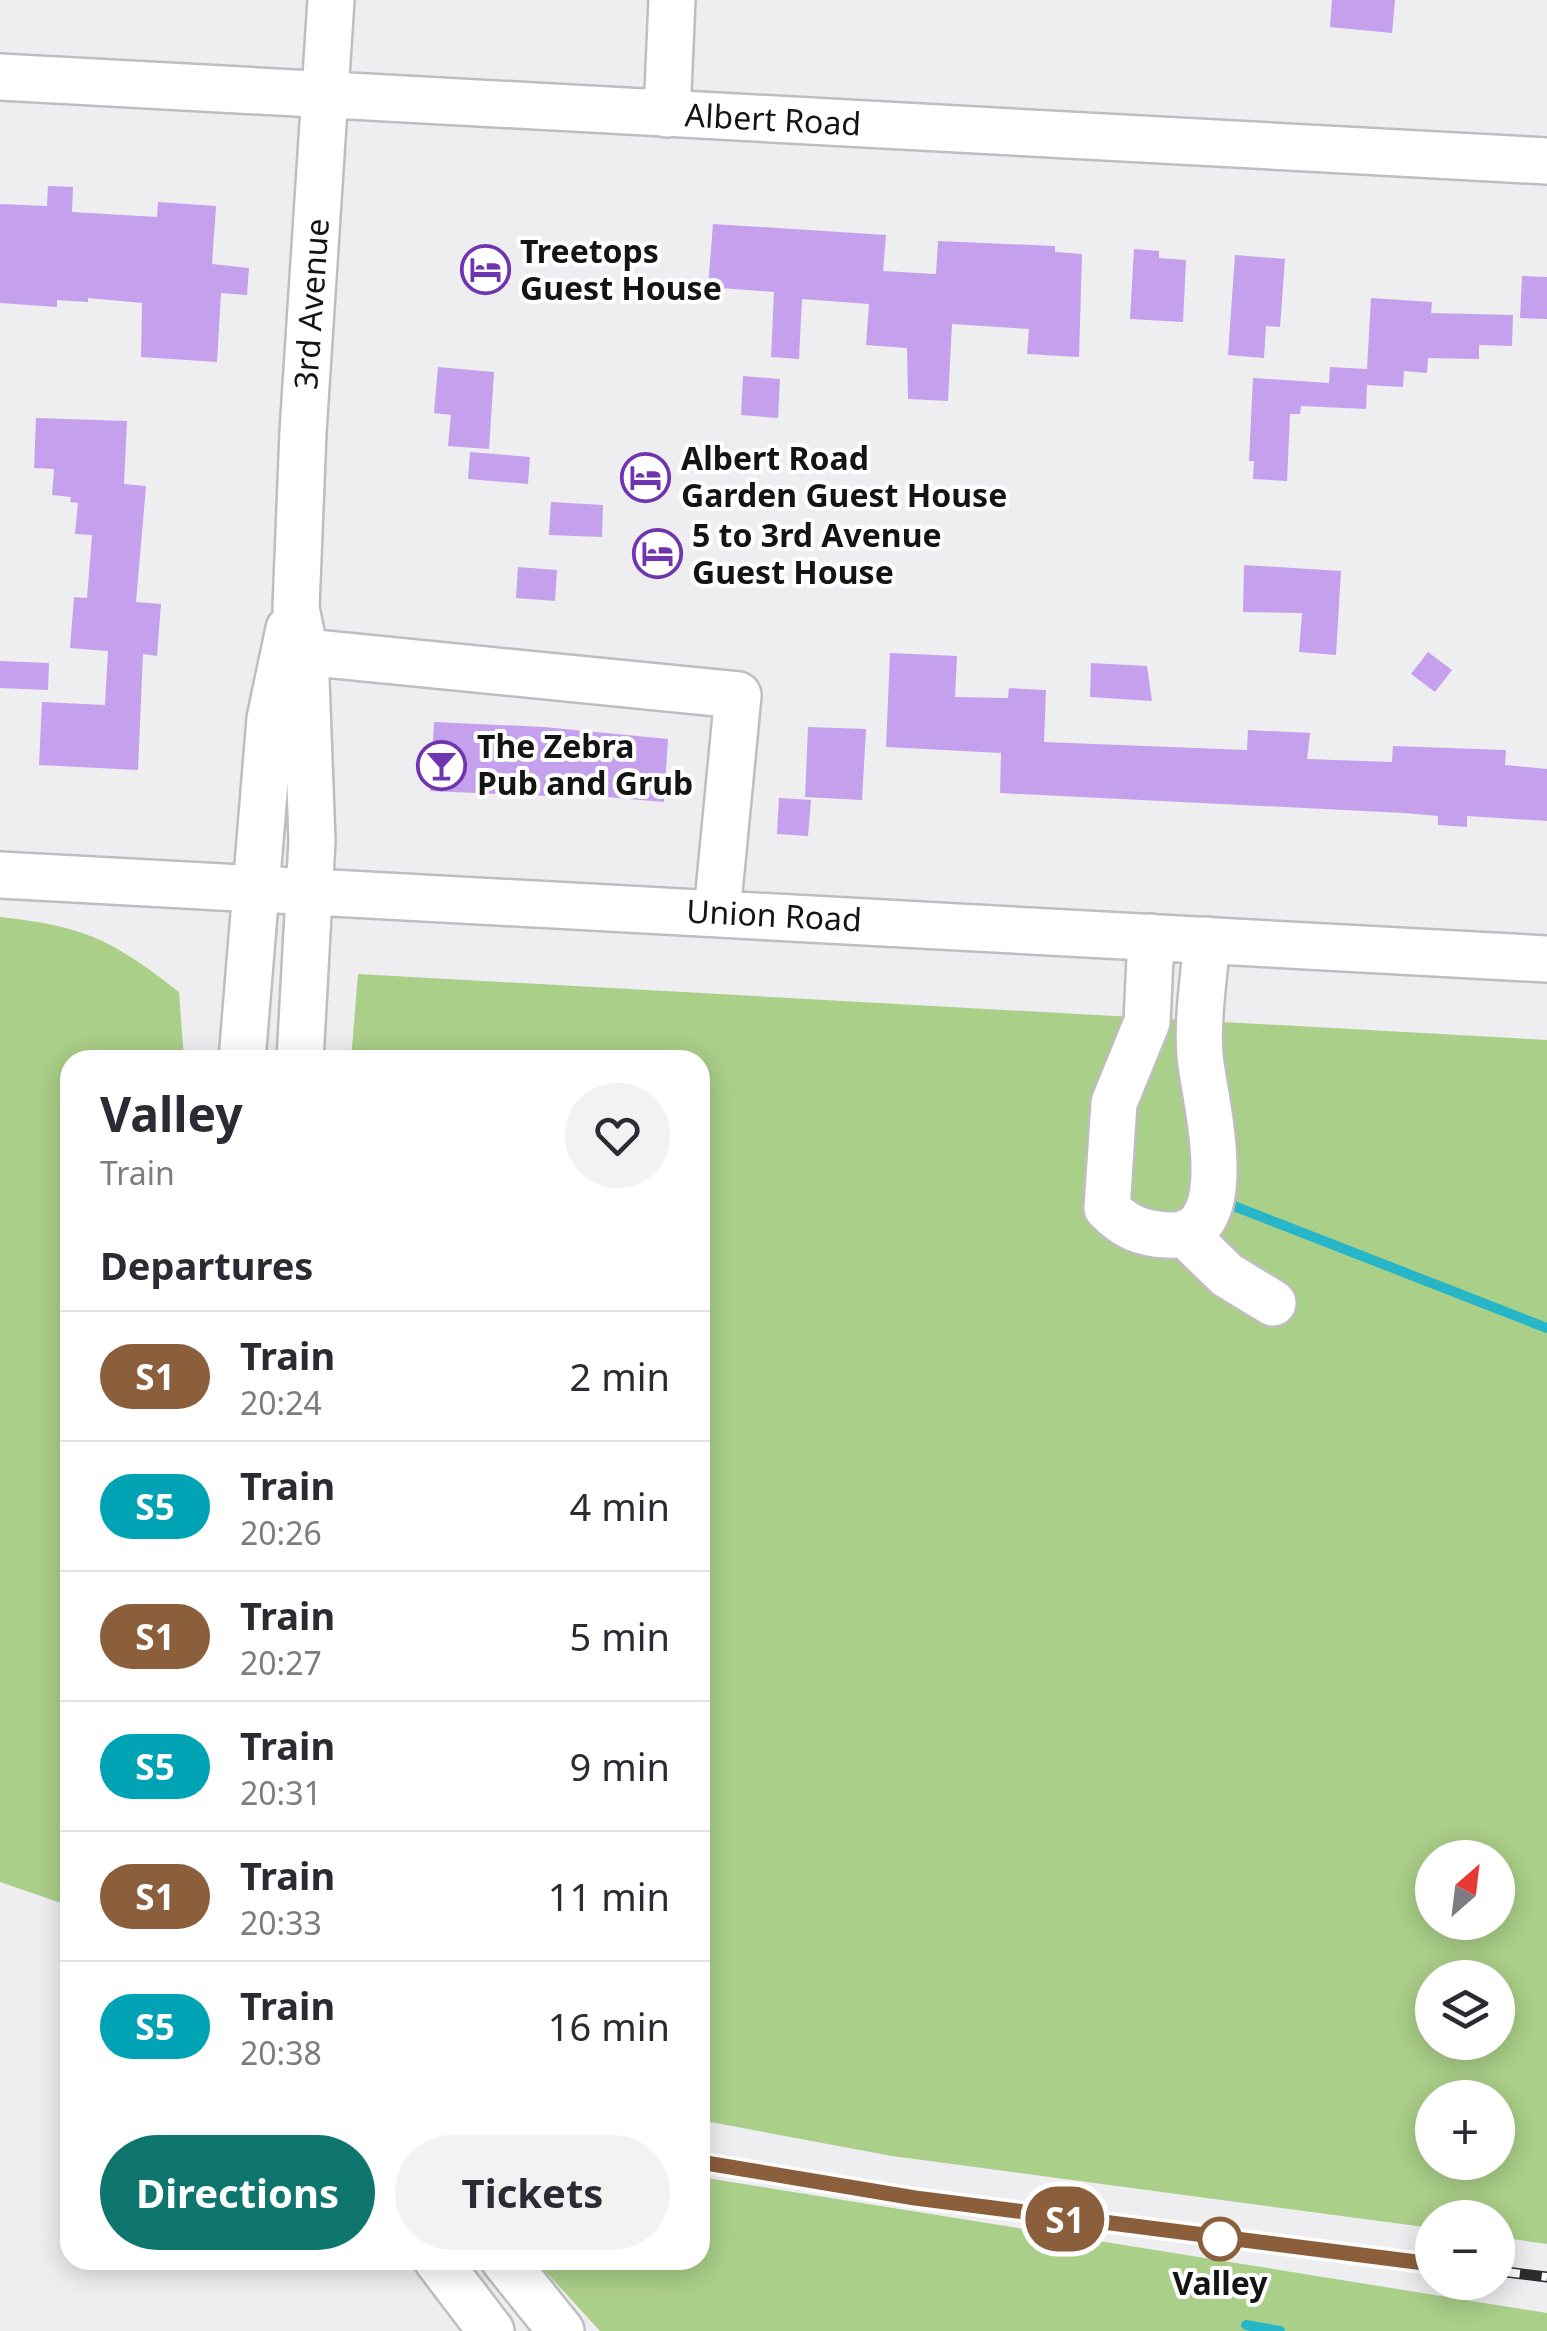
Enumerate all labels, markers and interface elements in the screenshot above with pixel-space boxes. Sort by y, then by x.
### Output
street label: Albert Road [684,92,862,145]
street label: 3rd Avenue [283,217,338,391]
place label: Treetops Guest House [520,229,722,309]
hotel icon: Treetops Guest House [459,244,511,296]
place label: Albert Road Garden Guest House [681,436,1007,516]
hotel icon: Albert Road Garden Guest House [620,451,672,503]
place label: 5 to 3rd Avenue Guest House [692,513,942,593]
hotel icon: 5 to 3rd Avenue Guest House [631,528,683,580]
place label: The Zebra Pub and Grub [477,724,693,804]
bar icon: The Zebra Pub and Grub [416,739,468,791]
street label: Union Road [685,888,863,941]
text: Valley [100,1081,243,1146]
button: heart [565,1083,670,1188]
text: Train [100,1151,175,1194]
text: Departures [100,1239,313,1291]
text: Train [240,1329,335,1381]
text: 2 min [570,1350,670,1402]
text: S1 [135,1353,175,1400]
text: 20:24 [240,1381,322,1424]
text: Train [240,1459,335,1511]
text: 4 min [570,1480,670,1532]
text: S5 [135,1483,175,1530]
text: 20:26 [240,1511,322,1554]
text: Train [240,1589,335,1641]
text: 5 min [570,1610,670,1662]
text: S1 [135,1613,175,1660]
text: 20:27 [240,1641,322,1684]
text: Train [240,1719,335,1771]
text: 9 min [570,1740,670,1792]
text: S5 [135,1743,175,1790]
text: 20:31 [240,1771,322,1814]
north arrow [1415,1840,1515,1940]
map controls [1415,1840,1515,2300]
text: Train [240,1849,335,1901]
text: 11 min [548,1870,670,1922]
text: S1 [135,1873,175,1920]
text: 20:33 [240,1901,322,1944]
button: layers [1415,1960,1515,2060]
text: Train [240,1979,335,2031]
text: 16 min [548,2000,670,2052]
text: S5 [135,2003,175,2050]
text: 20:38 [240,2031,322,2074]
button: + [1415,2080,1515,2180]
button: Directions [100,2135,375,2250]
button: Tickets [395,2135,670,2250]
line badge: S1 [1020,2186,1110,2252]
text: S1 [1045,2196,1085,2243]
button: − [1415,2200,1515,2300]
marker: Valley [1199,2218,1241,2260]
place label: Valley [1172,2261,1268,2304]

